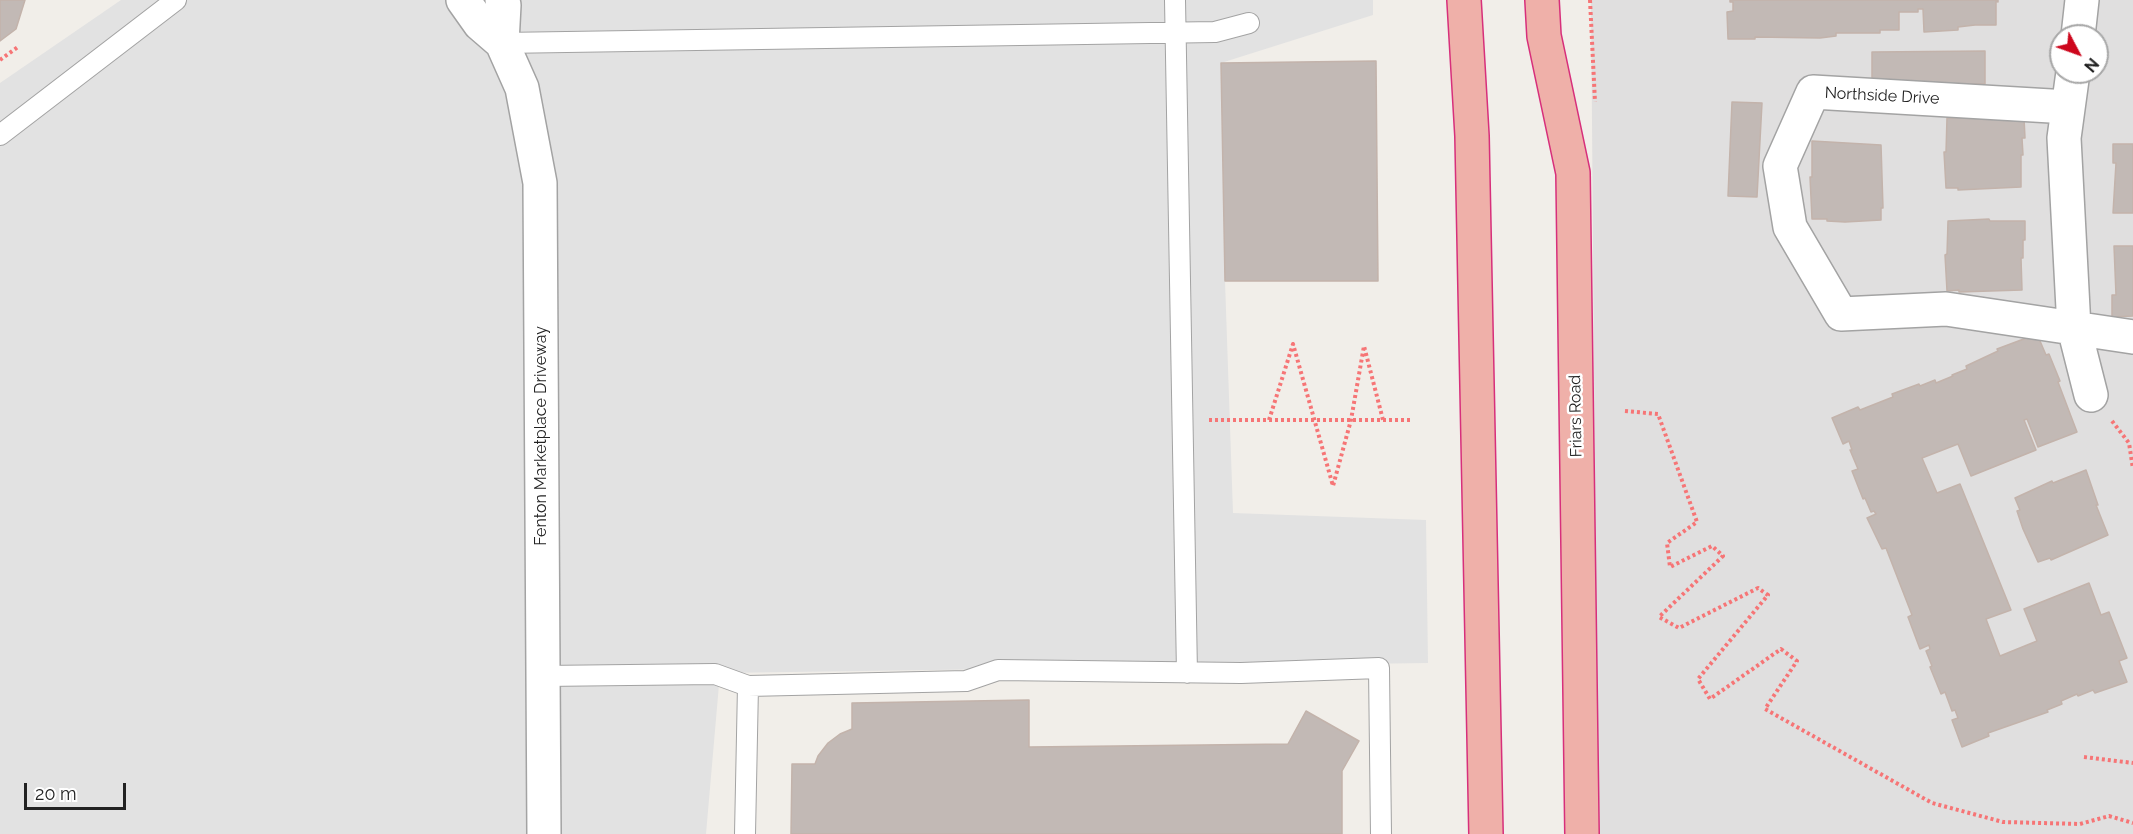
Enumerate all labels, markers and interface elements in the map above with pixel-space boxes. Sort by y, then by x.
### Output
north arrow [2049,24,2109,84]
text: N [2080,54,2103,76]
street label: Northside Drive [1824,83,1940,109]
street label: Fenton Marketplace Driveway [531,326,551,546]
street label: Friars Road [1566,375,1586,457]
scale bar [27,771,129,809]
text: 20 m [35,783,77,804]

